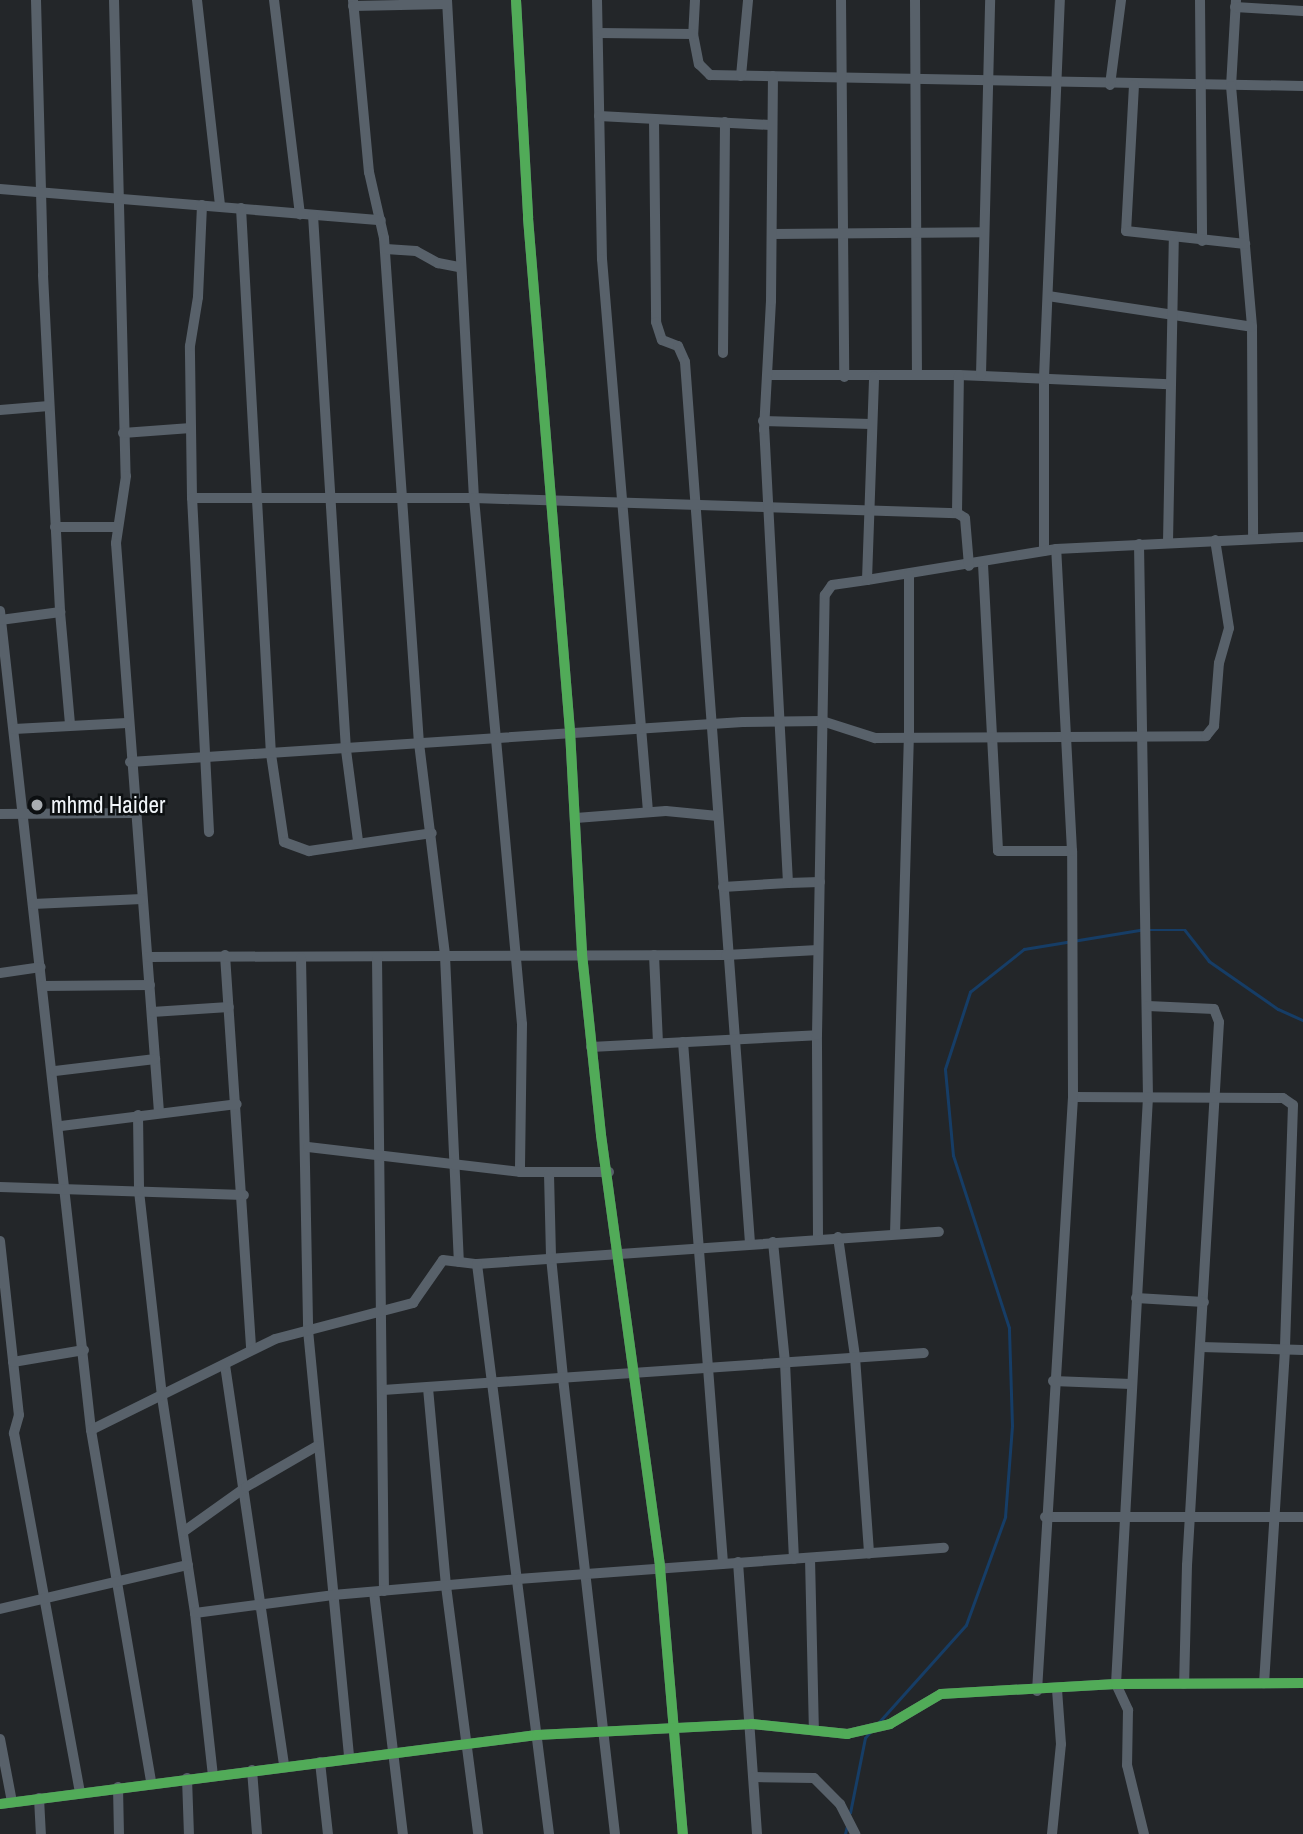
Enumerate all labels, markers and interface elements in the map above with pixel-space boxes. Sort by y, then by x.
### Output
place label: mhmd Haider [51,791,165,819]
marker: mhmd Haider [29,797,45,813]

